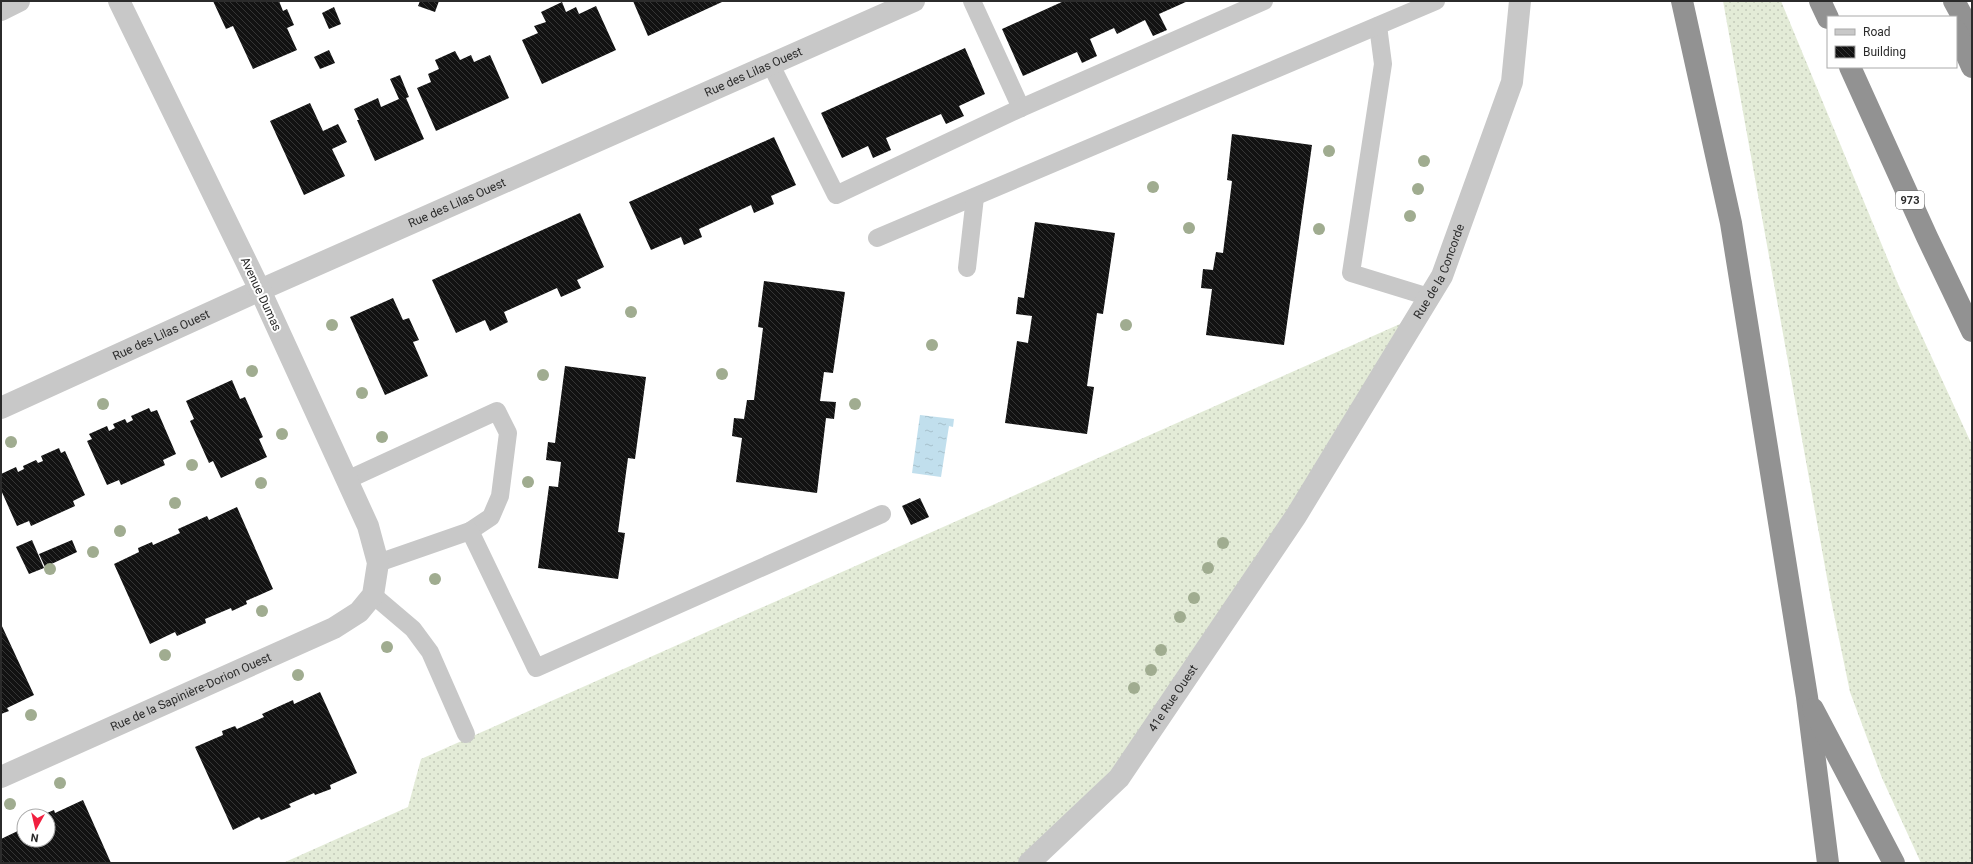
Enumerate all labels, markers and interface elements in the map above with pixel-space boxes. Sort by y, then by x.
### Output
legend [1827,16,1957,68]
text: Road [1863,25,1891,39]
street label: Rue des Lilas Ouest [702,44,804,100]
text: Building [1863,45,1906,59]
street label: Rue des Lilas Ouest [406,175,508,231]
road number: 973 [1896,191,1924,209]
street label: Rue de la Concorde [1411,222,1467,321]
street label: Avenue Dumas [238,255,284,333]
street label: Rue des Lilas Ouest [110,307,212,363]
street label: Rue de la Sapinière-Dorion Ouest [108,650,273,734]
street label: 41e Rue Ouest [1145,662,1200,734]
north arrow [16,808,56,848]
text: N [30,830,39,844]

